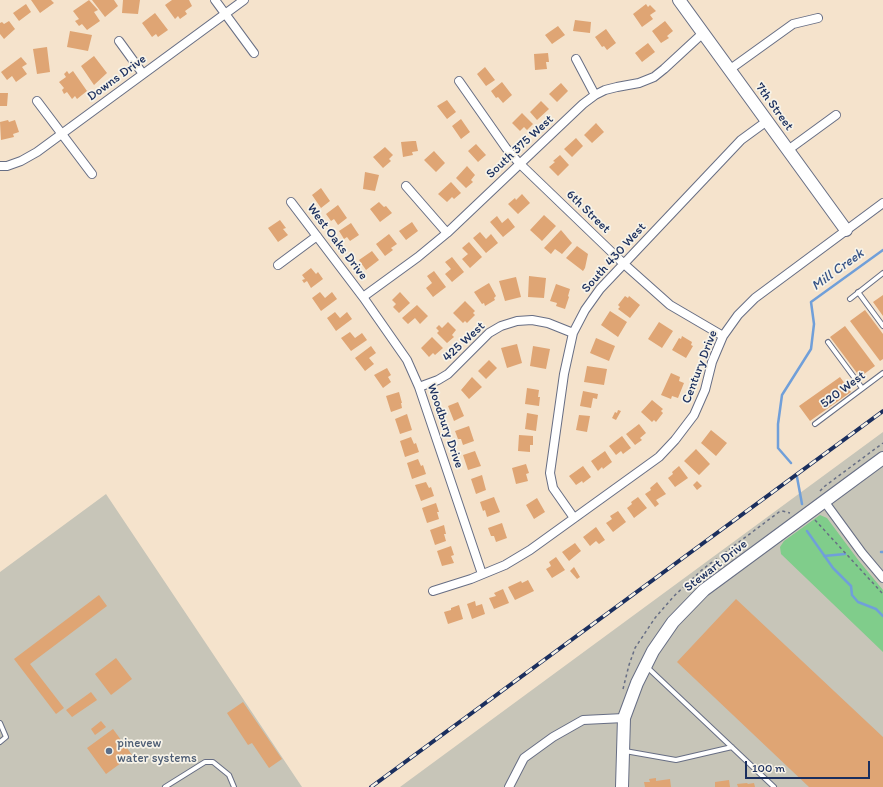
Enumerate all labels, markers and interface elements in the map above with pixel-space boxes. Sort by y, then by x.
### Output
street label: Downs Drive [84,51,150,105]
street label: 7th Street [751,80,797,134]
street label: South 375 West [483,112,557,182]
street label: 6th Street [563,187,613,237]
street label: West Oaks Drive [303,201,371,283]
street label: South 430 West [578,220,650,296]
water label: Mill Creek [809,245,867,295]
street label: 425 West [440,319,488,365]
street label: Century Drive [679,328,721,406]
street label: 520 West [817,368,869,412]
street label: Woodbury Drive [423,382,467,470]
street label: Stewart Drive [681,536,751,596]
place label: pinevew water systems [117,736,197,767]
marker: pinevew water systems [104,746,114,756]
scale bar [747,753,872,779]
text: 100 m [752,761,785,775]

